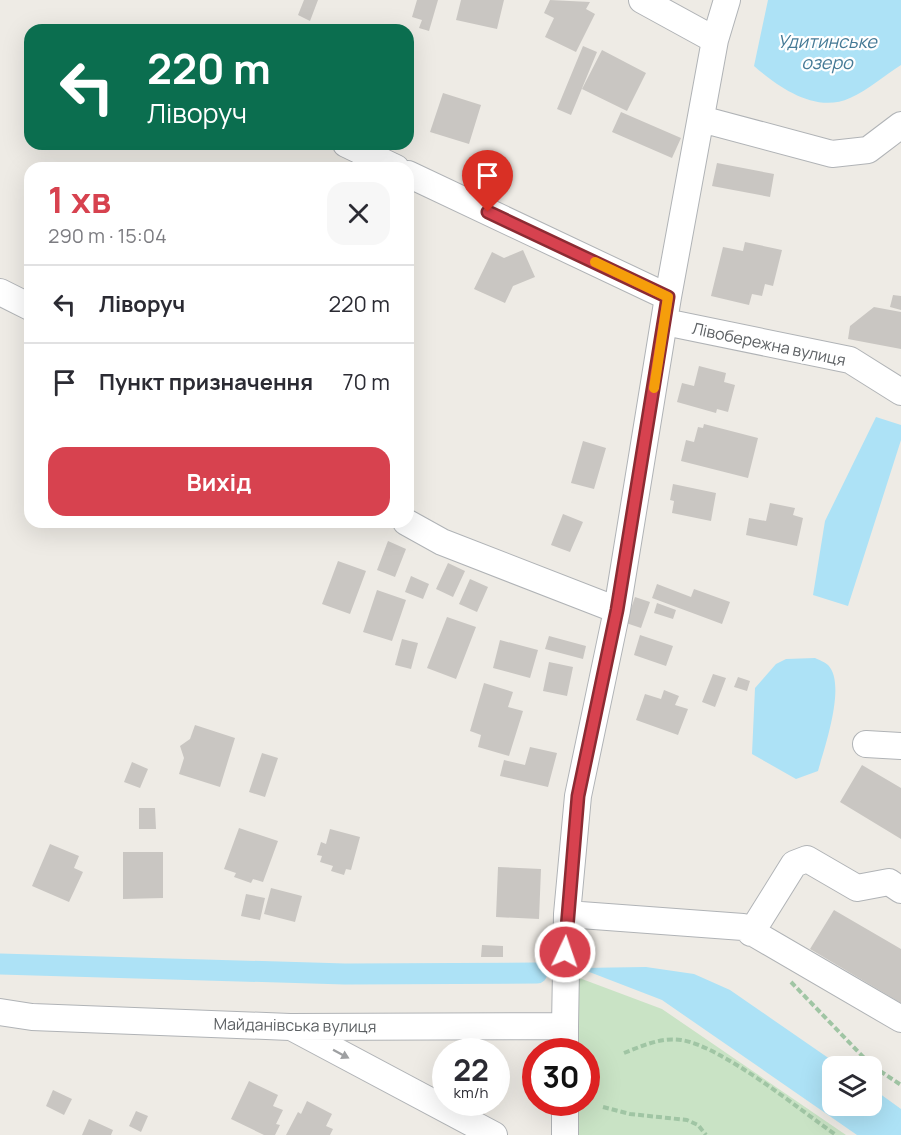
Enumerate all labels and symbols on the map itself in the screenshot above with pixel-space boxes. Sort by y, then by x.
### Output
water label: Удитинське озеро [777,29,878,74]
pin [462,150,513,212]
street label: Лівобережна вулиця [690,317,848,371]
position arrow [533,920,597,984]
street label: Майданівська вулиця [213,1013,377,1037]
speed limit sign: 30 [522,1038,600,1116]
one-way arrow [333,1049,350,1059]

